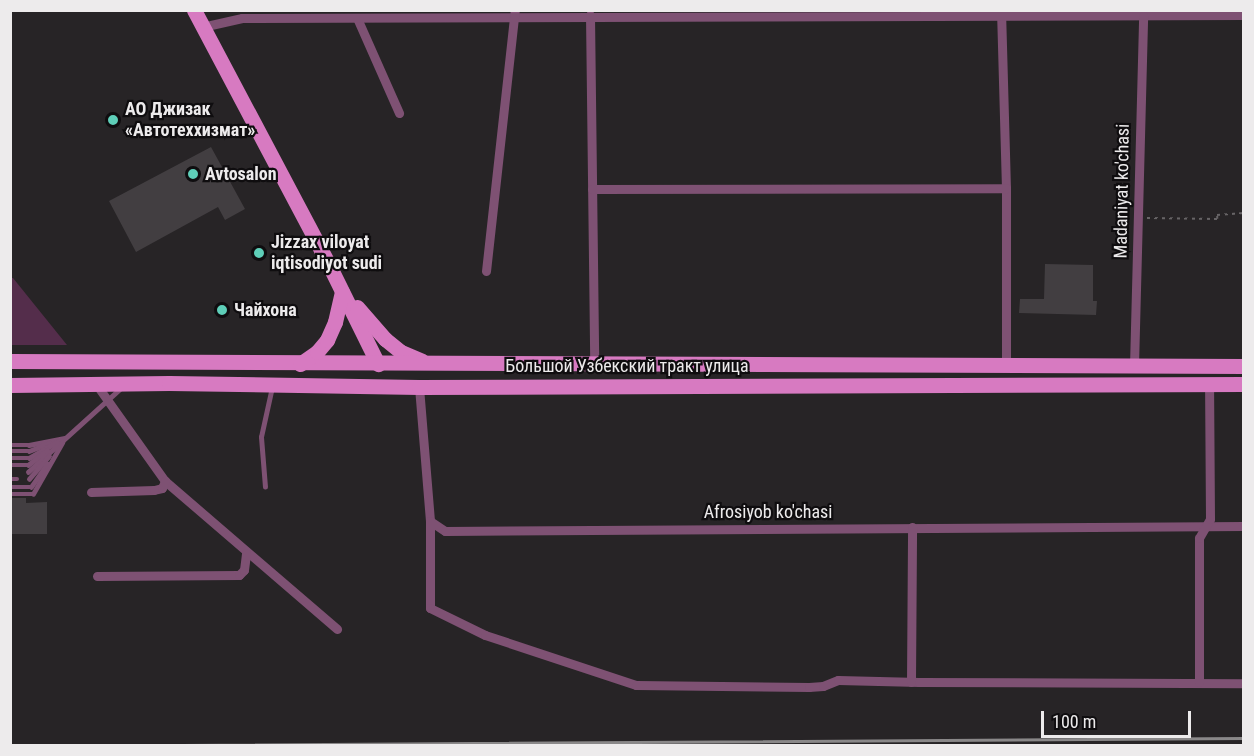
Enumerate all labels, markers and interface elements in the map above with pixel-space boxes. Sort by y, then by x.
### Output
place label: АО Джизак «Автотеххизмат» [125,99,255,142]
marker: АО Джизак «Автотеххизмат» [106,113,120,127]
street label: Madaniyat ko'chasi [1110,124,1134,258]
place label: Avtosalon [205,163,277,185]
marker: Avtosalon [186,167,200,181]
place label: Jizzax viloyat iqtisodiyot sudi [271,232,382,274]
marker: Jizzax viloyat iqtisodiyot sudi [252,246,266,260]
place label: Чайхона [234,299,297,321]
marker: Чайхона [215,303,229,317]
street label: Большой Узбекский тракт улица [505,355,749,377]
street label: Afrosiyob ko'chasi [704,501,832,523]
scale bar [1044,699,1194,737]
text: 100 m [1052,711,1096,732]

